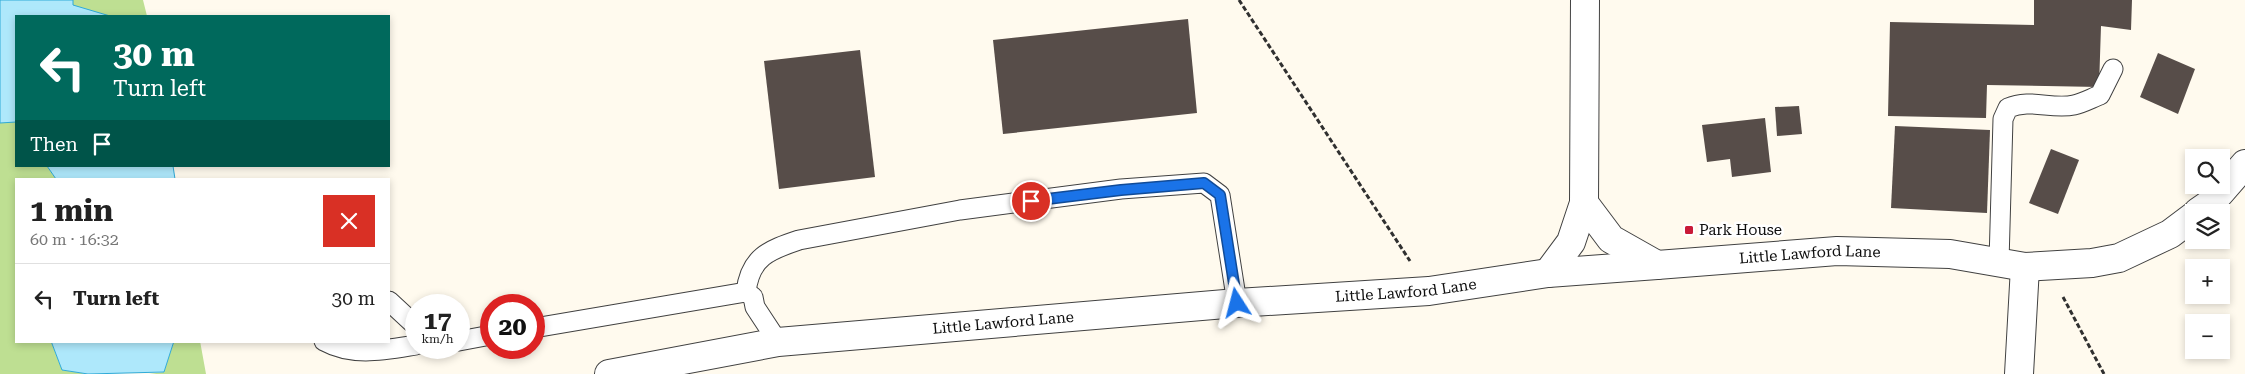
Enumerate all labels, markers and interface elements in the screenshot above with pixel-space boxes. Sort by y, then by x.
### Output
text: 30 m [113,34,195,75]
icon: left [30,35,95,100]
text: Turn left [113,76,206,101]
icon: arrive [88,130,116,158]
text: Then [30,133,78,156]
map controls [2185,149,2230,359]
button: search [2185,149,2230,194]
pin [1010,180,1052,222]
icon: arrive [1017,187,1045,215]
text: 1 min [30,193,113,228]
button: close [323,195,375,247]
button: layers [2185,204,2230,249]
place label: Park House [1699,221,1782,239]
marker: Park House [1683,224,1695,236]
text: 60 m · 16:32 [30,230,119,249]
street label: Little Lawford Lane [1738,242,1881,268]
button: + [2185,259,2230,304]
street label: Little Lawford Lane [1335,275,1478,306]
position arrow [1210,276,1262,328]
icon: left [30,285,58,313]
text: Turn left [73,287,159,310]
text: 30 m [332,287,375,310]
speed limit sign: 20 [480,294,545,359]
text: 17 [423,306,452,335]
street label: Little Lawford Lane [932,308,1075,338]
button: − [2185,314,2230,359]
text: km/h [421,332,454,346]

